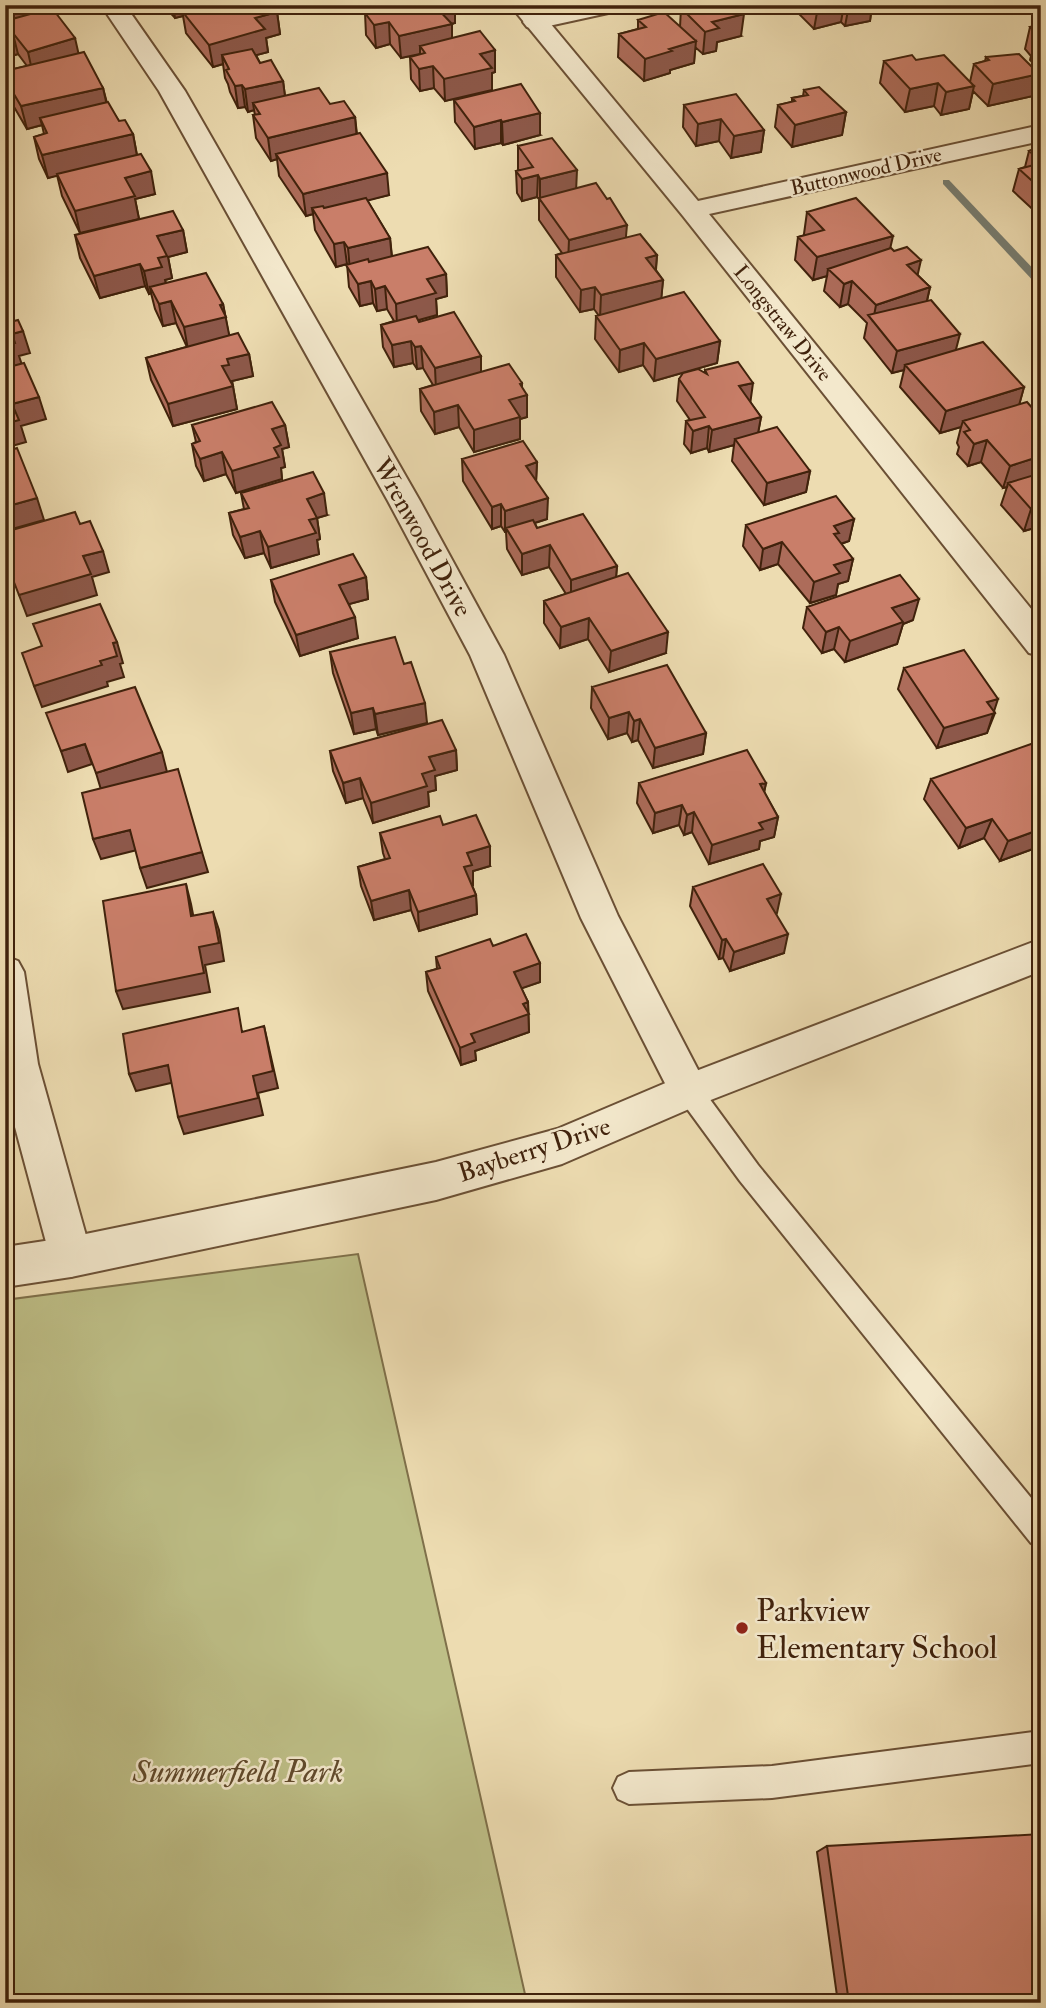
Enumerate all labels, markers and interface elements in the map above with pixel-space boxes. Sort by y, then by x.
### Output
street label: Buttonwood Drive [788,141,945,202]
street label: Longstraw Drive [727,260,838,387]
street label: Wrenwood Drive [365,452,479,623]
street label: Bayberry Drive [454,1110,615,1190]
place label: Parkview Elementary School [756,1591,998,1668]
marker: Parkview Elementary School [734,1620,750,1636]
park label: Summerfield Park [132,1752,343,1792]

